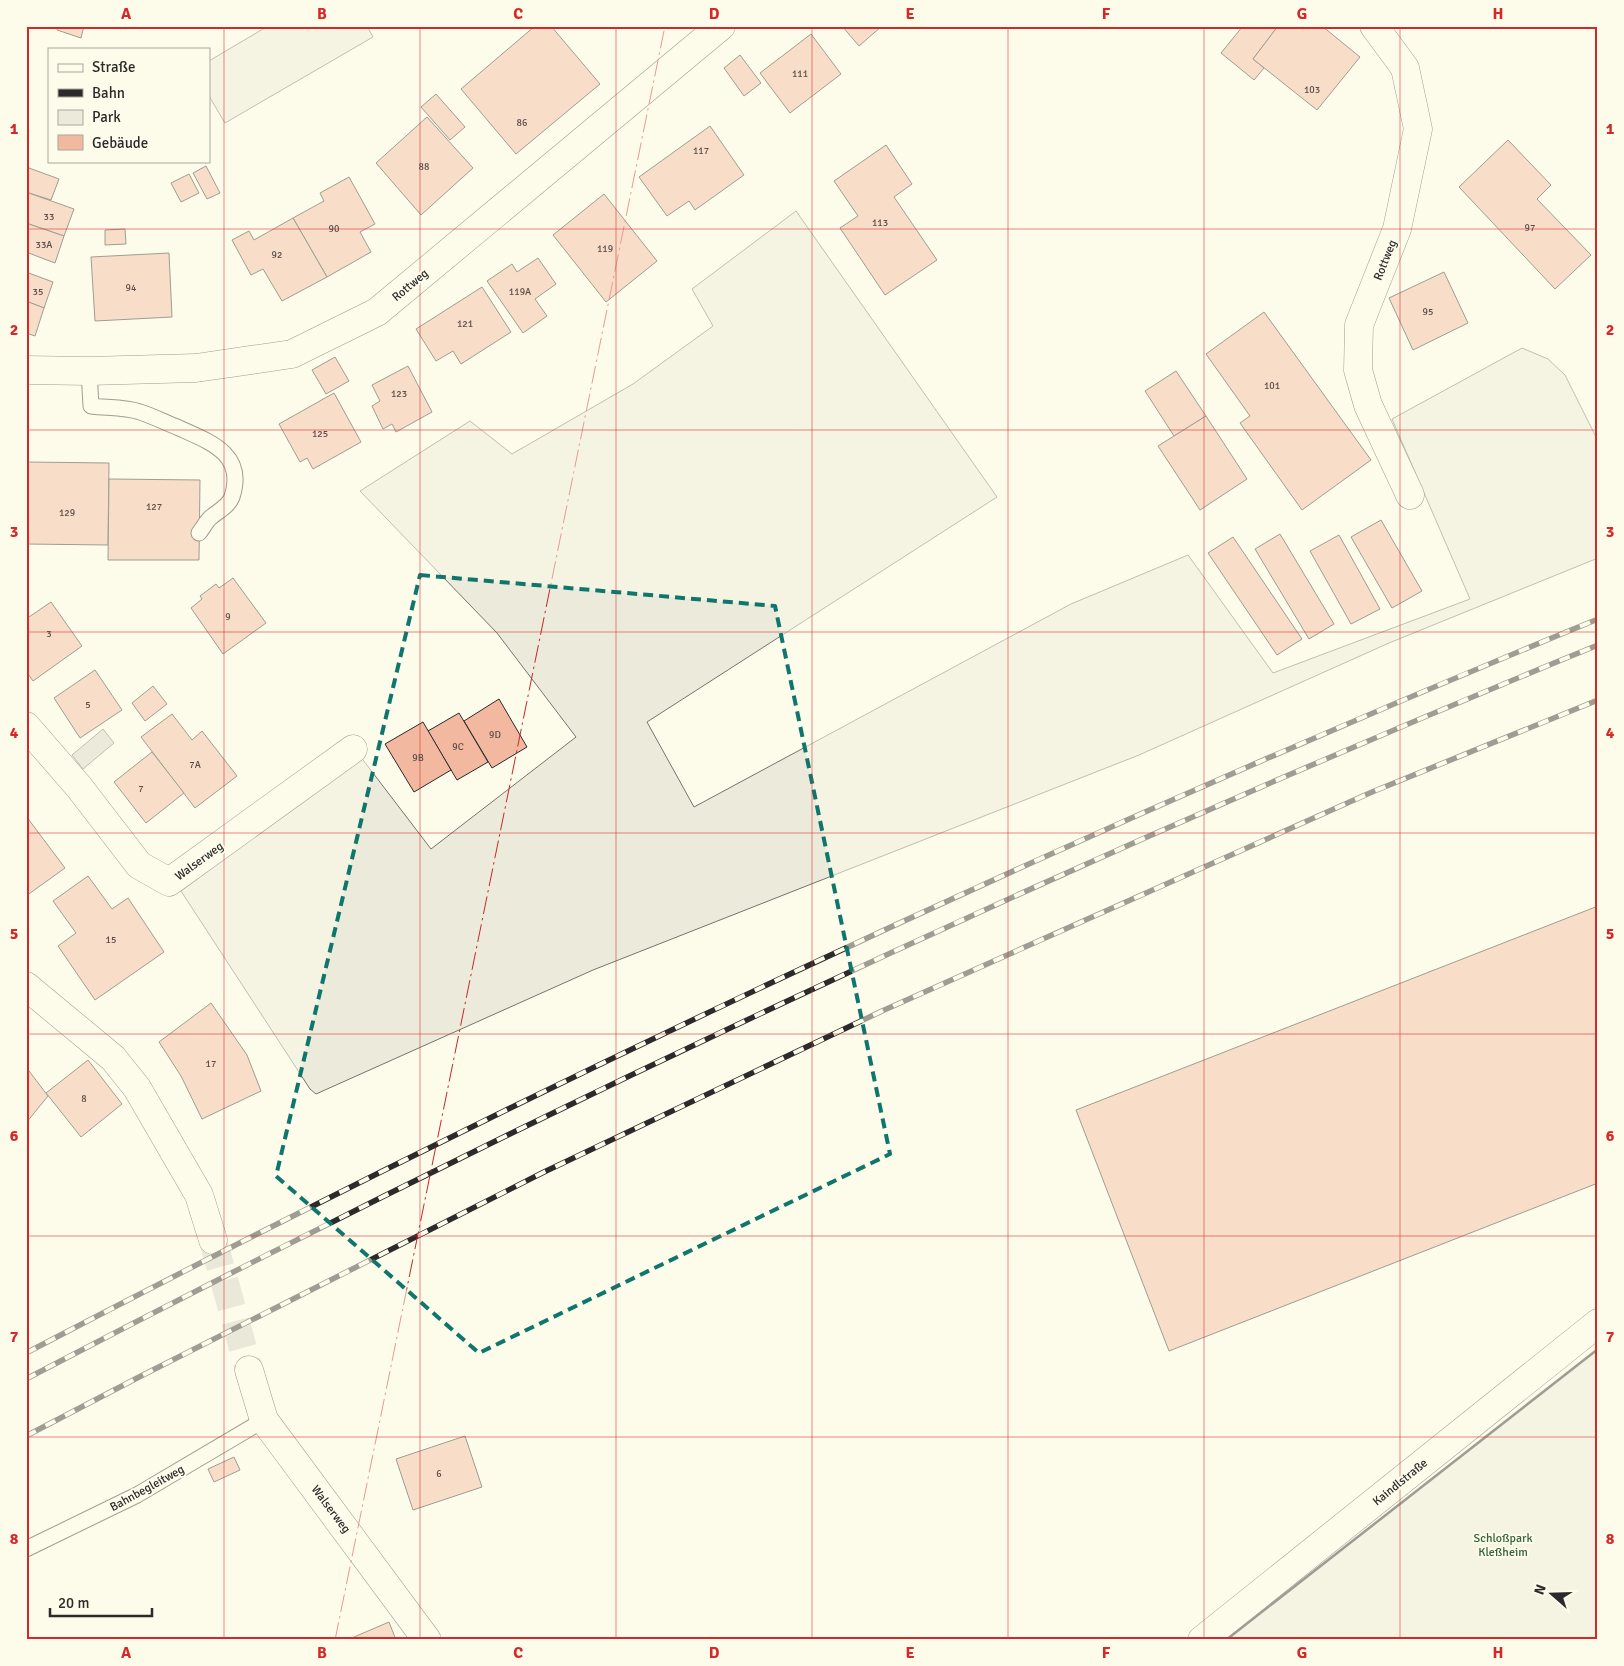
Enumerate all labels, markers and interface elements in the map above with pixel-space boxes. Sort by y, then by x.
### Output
text: A [121,4,132,24]
text: B [317,4,327,24]
text: C [513,4,523,24]
text: D [709,4,720,24]
text: E [905,4,915,24]
text: F [1102,4,1111,24]
text: G [1297,4,1307,24]
text: H [1493,4,1503,24]
legend [48,48,210,162]
text: Straße [92,58,136,76]
house number: 111 [792,68,808,80]
text: Bahn [92,84,125,102]
house number: 103 [1304,84,1320,96]
text: Park [92,108,121,126]
house number: 86 [517,117,527,129]
text: 1 [10,119,19,139]
text: 1 [1606,119,1615,139]
text: Gebäude [92,134,148,152]
house number: 117 [693,145,709,157]
house number: 88 [419,161,429,173]
house number: 33 [44,211,54,223]
house number: 113 [872,217,888,229]
house number: 97 [1525,222,1535,234]
house number: 90 [329,223,339,235]
street label: Rottweg [1371,238,1400,283]
house number: 33A [36,239,52,251]
house number: 119 [597,243,613,255]
house number: 92 [272,249,282,261]
street label: Rottweg [389,266,431,305]
house number: 94 [126,282,137,294]
house number: 35 [33,286,43,298]
house number: 119A [509,286,531,298]
house number: 95 [1423,306,1433,318]
house number: 121 [457,318,473,330]
text: 2 [10,320,18,340]
text: 2 [1606,320,1614,340]
house number: 101 [1264,380,1280,392]
house number: 123 [391,388,407,400]
house number: 125 [312,428,328,440]
house number: 127 [146,501,162,513]
house number: 129 [59,507,75,519]
text: 3 [10,522,18,542]
text: 3 [1606,522,1614,542]
house number: 9 [225,611,231,623]
house number: 3 [46,628,52,640]
house number: 5 [85,699,91,711]
text: 4 [10,723,19,743]
text: 4 [1606,723,1615,743]
house number: 9D [489,729,501,741]
house number: 9C [452,741,464,753]
house number: 9B [412,752,424,764]
house number: 7A [189,759,201,771]
house number: 7 [138,783,144,795]
street label: Walserweg [172,839,226,884]
text: 5 [10,924,18,944]
text: 5 [1606,924,1614,944]
house number: 15 [106,934,116,946]
house number: 17 [206,1058,216,1070]
house number: 8 [81,1093,87,1105]
text: 6 [10,1126,19,1146]
text: 6 [1606,1126,1615,1146]
text: 7 [10,1327,19,1347]
text: 7 [1606,1327,1615,1347]
street label: Kaindlstraße [1370,1456,1431,1509]
street label: Bahnbegleitweg [107,1462,187,1515]
house number: 6 [436,1468,442,1480]
street label: Walserweg [308,1482,353,1536]
text: 8 [10,1529,19,1549]
text: 8 [1606,1529,1615,1549]
park label: Schloßpark Kleßheim [1474,1531,1532,1560]
north arrow [1526,1568,1576,1618]
text: N [1531,1582,1550,1597]
scale bar [50,1586,152,1618]
text: 20 m [58,1594,89,1612]
text: A [121,1643,132,1663]
text: B [317,1643,327,1663]
text: C [513,1643,523,1663]
text: D [709,1643,720,1663]
text: E [905,1643,915,1663]
text: F [1102,1643,1111,1663]
text: G [1297,1643,1307,1663]
text: H [1493,1643,1503,1663]

